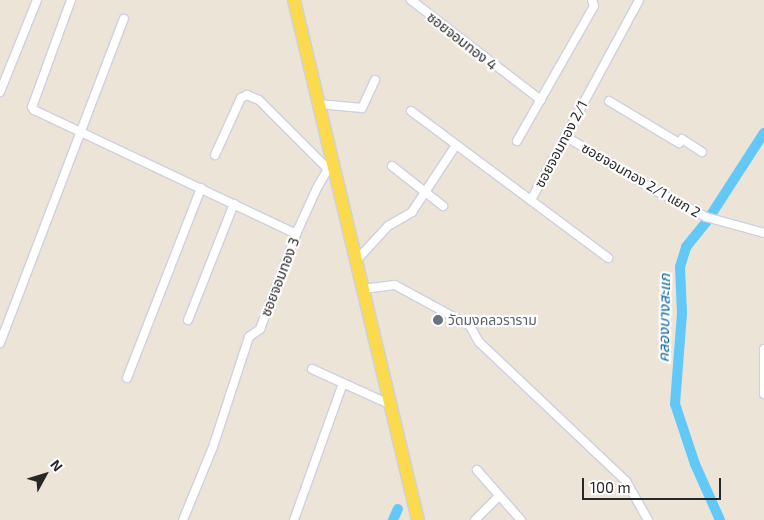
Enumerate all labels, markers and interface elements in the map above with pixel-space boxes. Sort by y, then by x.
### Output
street label: ซอยจอมทอง 4 [424,9,500,73]
street label: ซอยจอมทอง 2/1 [531,98,591,190]
street label: ซอยจอมทอง 2/1 แยก 2 [579,139,703,221]
street label: ซอยจอมทอง 3 [257,235,303,319]
water label: คลองบางสะแก [654,273,674,363]
place label: วัดมงคลวราราม [448,312,537,328]
marker: วัดมงคลวราราม [432,314,444,326]
north arrow [20,450,70,500]
text: N [47,456,67,475]
scale bar [584,468,723,500]
text: 100 m [590,478,631,496]

